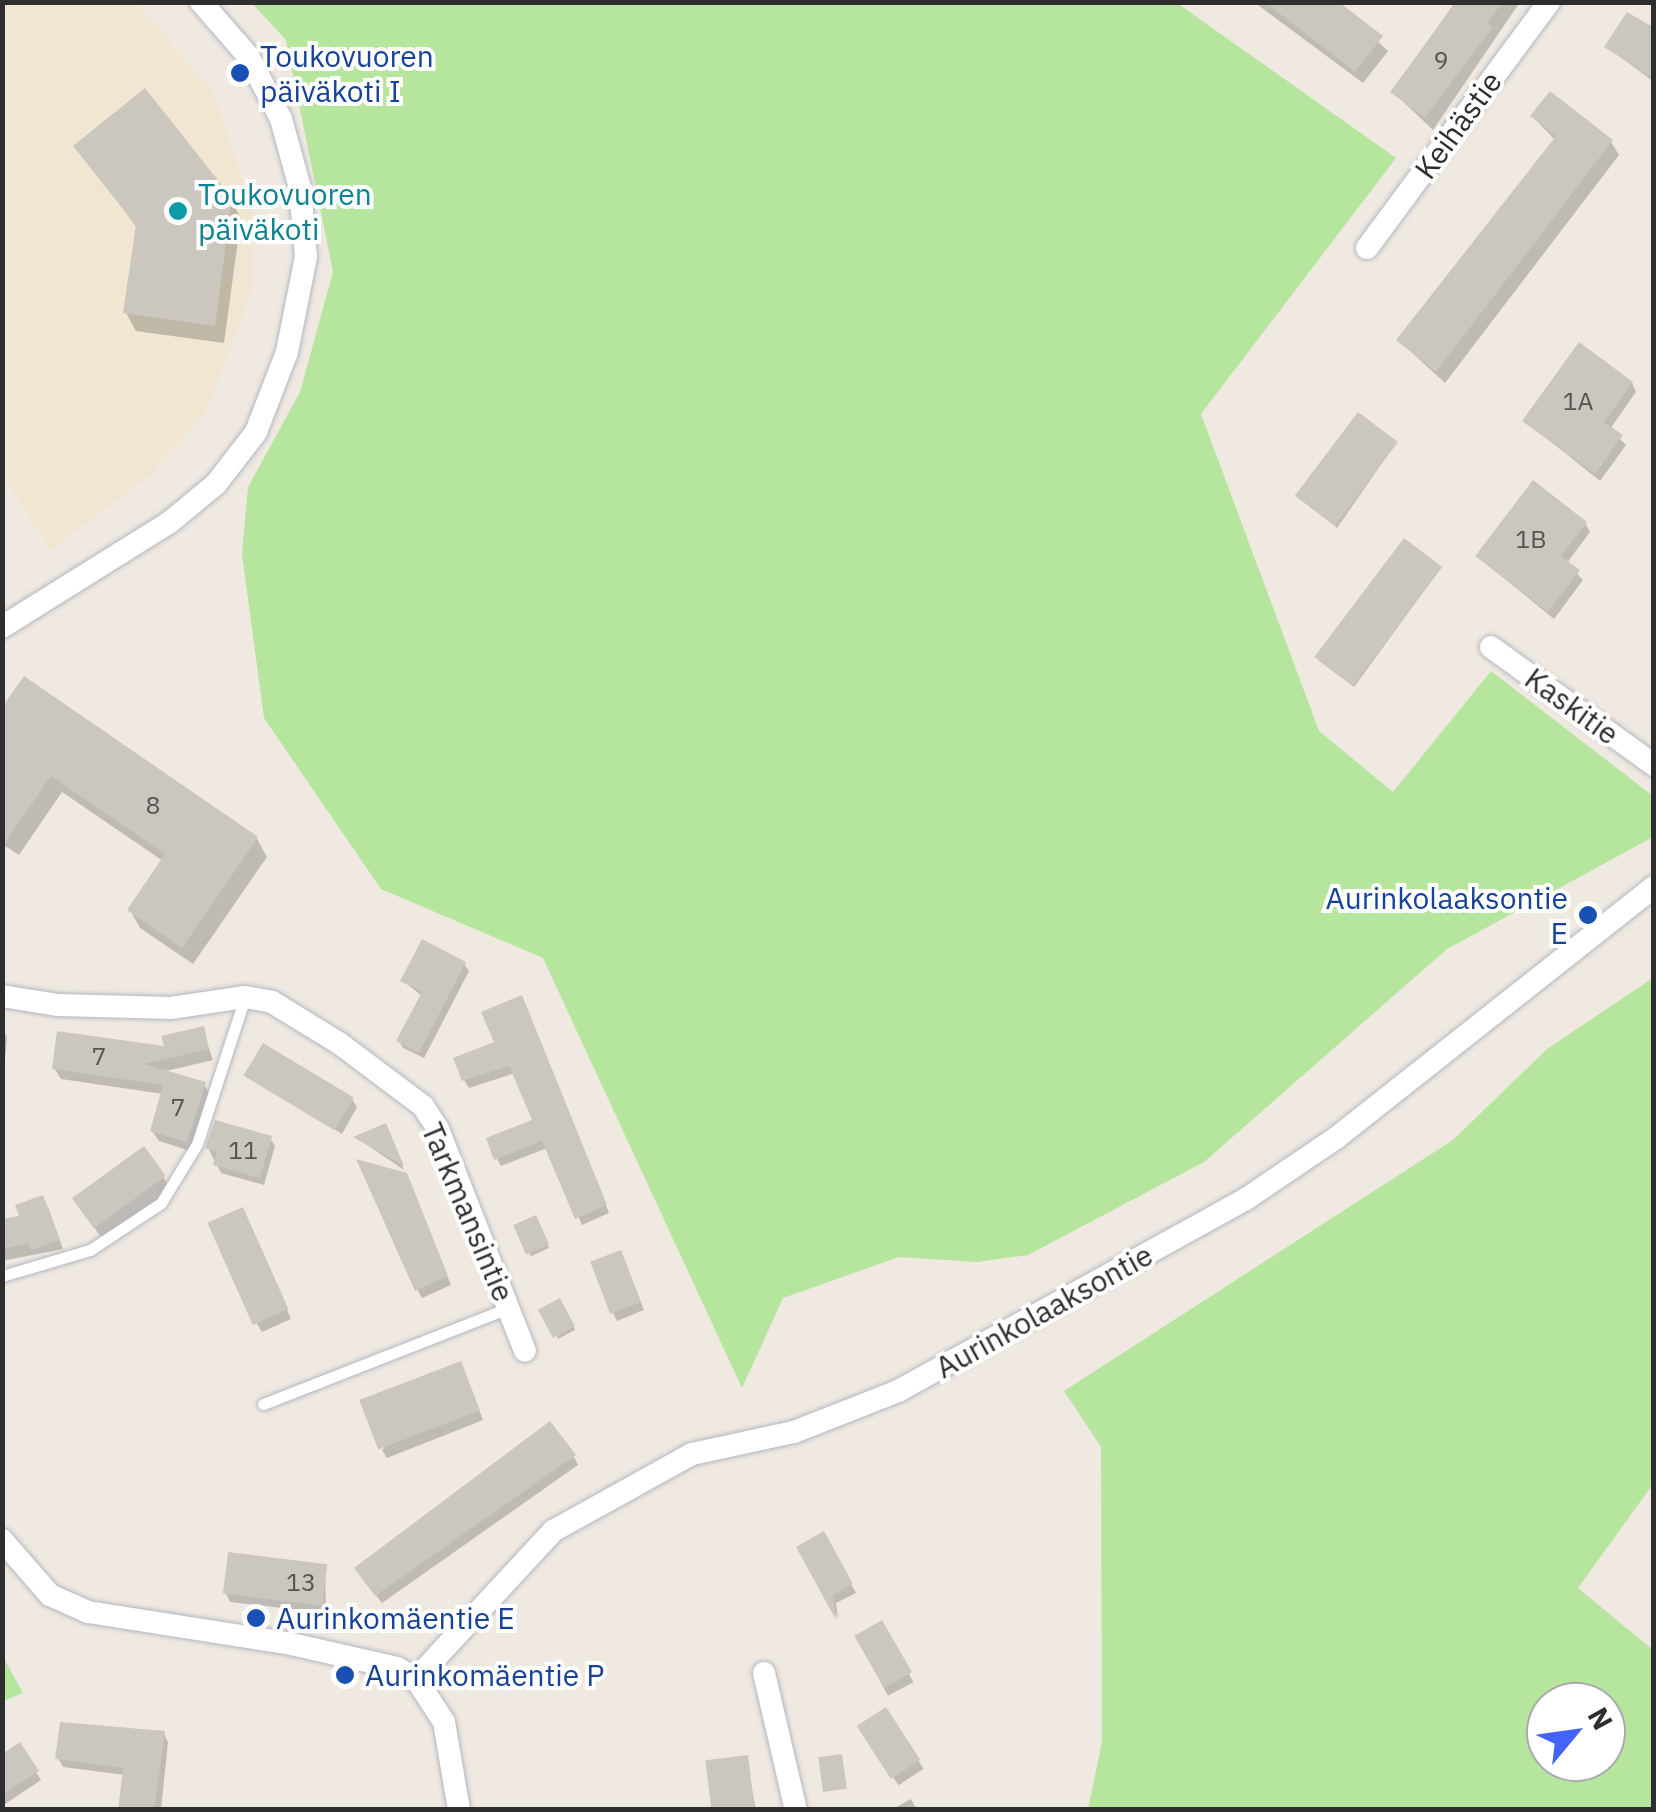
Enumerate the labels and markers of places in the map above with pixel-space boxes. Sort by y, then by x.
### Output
place label: Toukovuoren päiväkoti I [260,38,434,108]
marker: Toukovuoren päiväkoti I [229,62,251,84]
place label: Toukovuoren päiväkoti [198,176,372,246]
marker: Toukovuoren päiväkoti [167,200,189,222]
place label: Aurinkolaaksontie E [1325,880,1568,950]
marker: Aurinkolaaksontie E [1577,904,1599,926]
place label: Aurinkomäentie E [276,1600,515,1636]
marker: Aurinkomäentie E [245,1607,267,1629]
place label: Aurinkomäentie P [365,1657,604,1693]
marker: Aurinkomäentie P [334,1664,356,1686]

